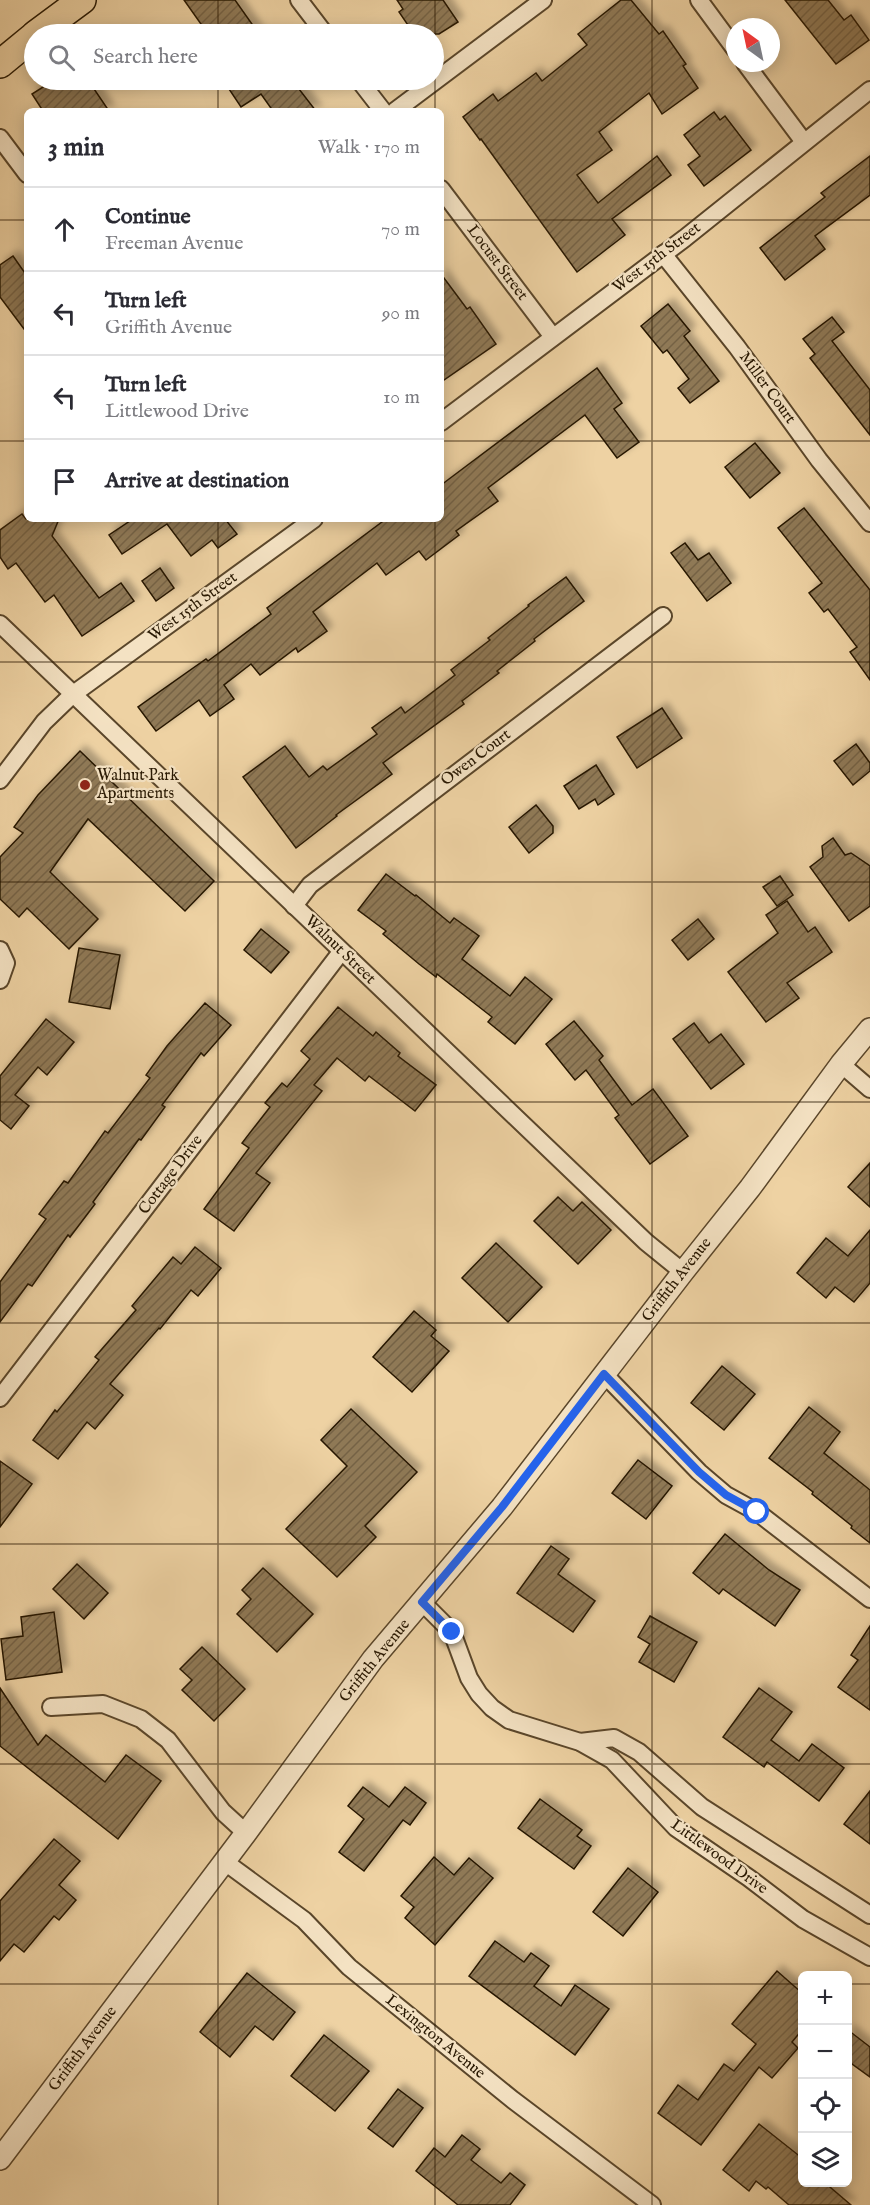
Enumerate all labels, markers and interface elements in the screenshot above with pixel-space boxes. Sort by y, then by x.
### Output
north arrow [726,18,780,72]
search box [24,24,444,90]
icon: search [45,41,78,74]
text: Search here [93,43,198,71]
text: 3 min [48,131,104,164]
text: Walk · 170 m [318,135,420,160]
text: Continue [105,203,191,231]
icon: ahead [48,213,81,246]
text: 70 m [381,217,420,242]
street label: West 15th Street [609,218,706,298]
street label: Locust Street [462,221,532,305]
text: Freeman Avenue [105,231,243,256]
text: Turn left [105,287,187,315]
icon: left [48,297,81,330]
text: 90 m [382,301,420,326]
text: Griffith Avenue [105,315,232,340]
street label: Miller Court [734,348,800,428]
text: Turn left [105,371,187,399]
icon: left [48,381,81,414]
text: 10 m [383,385,420,410]
text: Littlewood Drive [105,399,249,424]
icon: arrive [48,465,81,498]
text: Arrive at destination [105,467,289,495]
street label: West 15th Street [144,568,242,646]
street label: Owen Court [437,725,515,791]
place label: Walnut Park Apartments [96,766,179,804]
marker: Walnut Park Apartments [78,778,92,792]
street label: Walnut Street [300,911,380,989]
street label: Cottage Drive [135,1131,207,1219]
street label: Griffith Avenue [638,1234,716,1326]
route start [743,1498,769,1524]
street label: Griffith Avenue [335,1615,415,1707]
route end [438,1618,464,1644]
street label: Littlewood Drive [667,1815,771,1899]
map controls [798,1971,852,2187]
button: + [798,1971,852,2025]
street label: Lexington Avenue [381,1990,489,2084]
street label: Griffith Avenue [44,2002,122,2096]
button: − [798,2025,852,2079]
button: locate [798,2079,852,2133]
button: layers [798,2133,852,2187]

